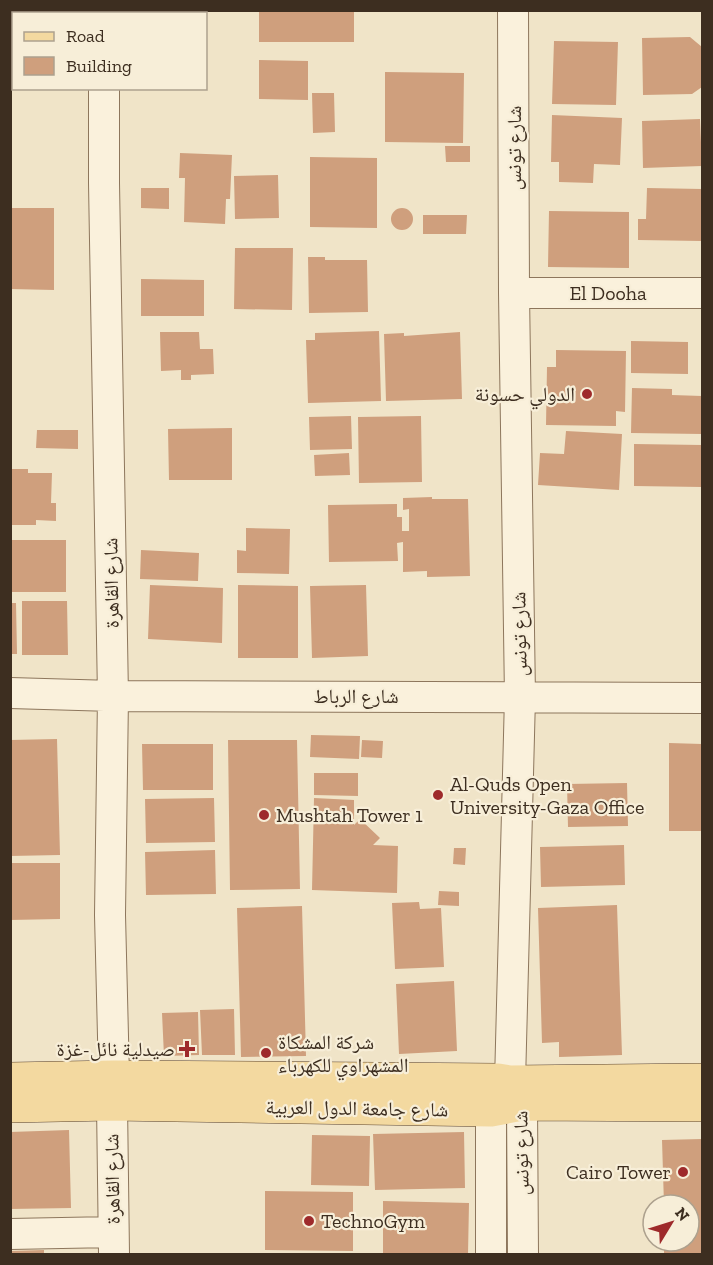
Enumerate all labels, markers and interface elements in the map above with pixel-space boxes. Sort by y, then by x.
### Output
legend [12,12,207,90]
text: Road [66,25,105,47]
text: Building [66,55,132,77]
street label: شارع تونس [502,106,527,190]
street label: El Dooha [569,281,647,305]
place label: الدولي حسونة [475,382,575,410]
marker: الدولي حسونة [580,387,594,401]
street label: شارع القاهرة [98,537,125,629]
street label: شارع تونس [506,591,533,677]
street label: شارع الرباط [313,684,399,709]
place label: Al-Quds Open University-Gaza Office [450,772,644,819]
marker: Al-Quds Open University-Gaza Office [431,788,445,802]
place label: Mushtah Tower 1 [276,803,423,827]
marker: Mushtah Tower 1 [257,808,271,822]
place label: شركة المشكاة المشهراوي للكهرباء [278,1030,409,1081]
place label: صيدلية نائل-غزة [56,1037,175,1061]
marker: صيدلية نائل-غزة [180,1042,194,1056]
marker: شركة المشكاة المشهراوي للكهرباء [259,1046,273,1060]
street label: شارع جامعة الدول العربية [265,1094,449,1123]
street label: شارع تونس [508,1110,535,1196]
street label: شارع القاهرة [99,1133,126,1225]
place label: Cairo Tower [566,1160,671,1184]
marker: Cairo Tower [676,1165,690,1179]
north arrow [641,1193,701,1253]
text: N [671,1203,694,1225]
place label: TechnoGym [321,1209,426,1233]
marker: TechnoGym [302,1214,316,1228]

